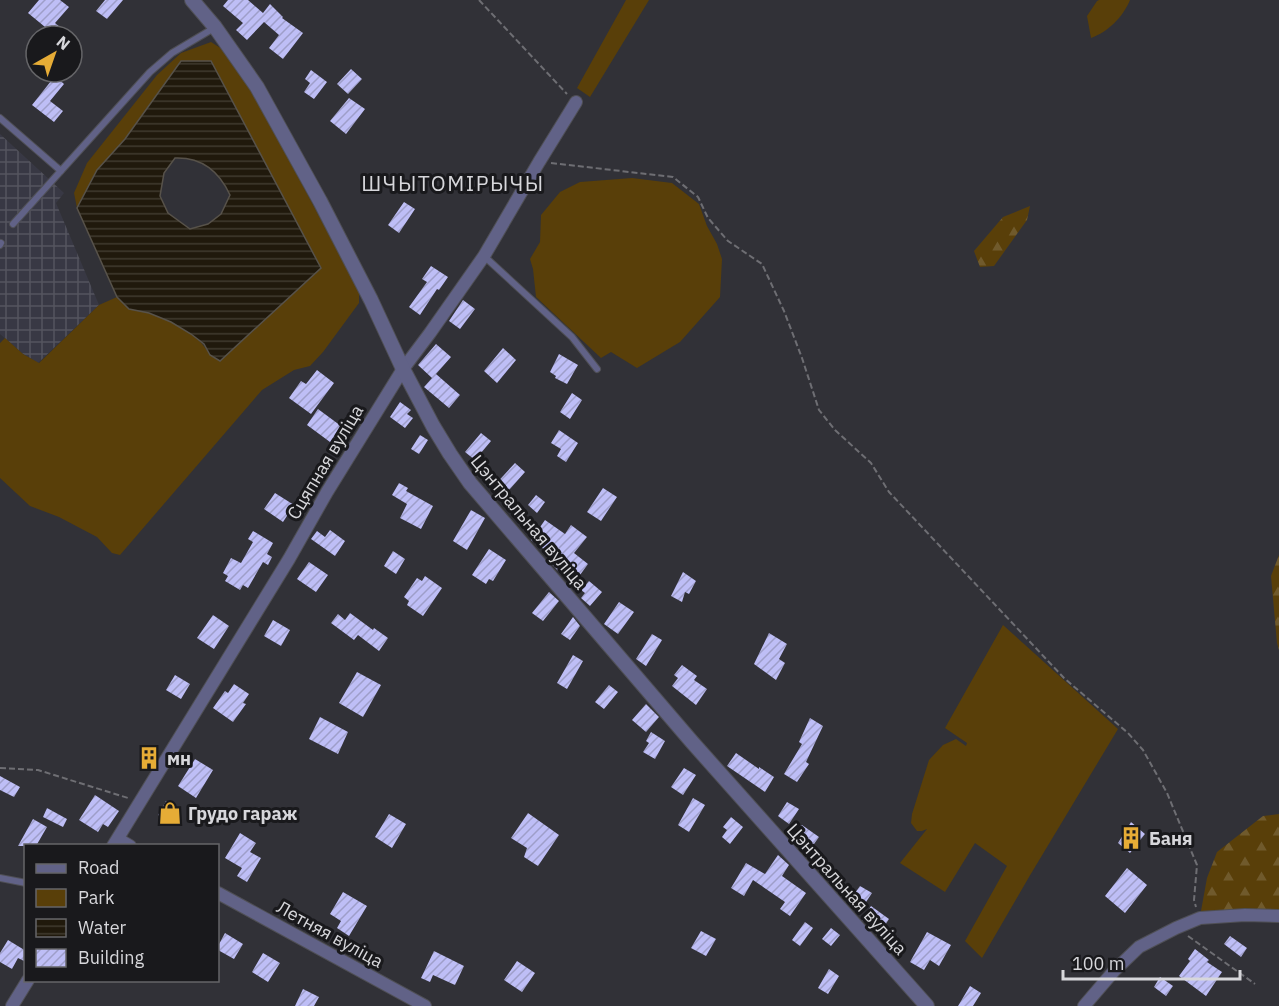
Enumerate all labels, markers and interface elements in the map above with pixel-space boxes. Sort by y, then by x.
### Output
north arrow [24,24,84,84]
text: N [53,31,75,54]
district label: ШЧЫТОМІРЫЧЫ [361,169,545,197]
street label: Сцяпная вуліца [282,400,368,523]
street label: Цэнтральная вуліца [466,450,592,594]
building icon: мн [136,745,162,771]
place label: мн [167,747,191,770]
shop icon: Грудо гараж [157,800,183,826]
place label: Грудо гараж [188,802,297,825]
street label: Цэнтральная вуліца [782,819,912,960]
building icon: Баня [1118,825,1144,851]
place label: Баня [1149,827,1193,850]
legend [24,844,219,982]
text: Road [78,856,119,879]
text: Park [78,886,115,909]
street label: Летняя вуліца [273,895,388,973]
text: Water [78,916,127,939]
scale bar [1063,943,1240,981]
text: Building [78,946,145,969]
text: 100 m [1072,952,1124,975]

